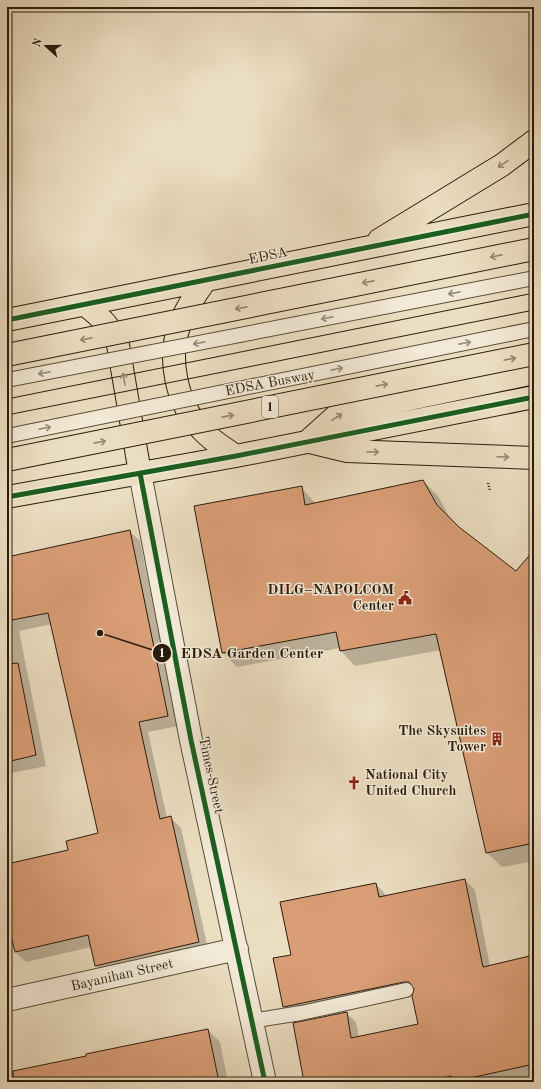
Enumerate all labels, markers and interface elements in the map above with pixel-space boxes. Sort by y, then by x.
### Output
north arrow [26,26,66,66]
text: N [31,37,45,49]
one-way arrow [498,160,509,168]
street label: EDSA [247,245,289,267]
one-way arrow [490,253,503,261]
one-way arrow [362,278,375,286]
one-way arrow [448,290,461,298]
one-way arrow [235,304,248,312]
one-way arrow [321,314,334,322]
one-way arrow [80,335,93,343]
one-way arrow [193,339,206,347]
one-way arrow [458,339,471,347]
one-way arrow [503,355,516,363]
one-way arrow [330,365,343,373]
street label: EDSA Busway [224,367,317,399]
one-way arrow [38,369,51,377]
one-way arrow [120,373,128,386]
one-way arrow [376,380,389,388]
road number: 1 [262,396,278,418]
one-way arrow [221,412,234,420]
one-way arrow [331,413,342,421]
one-way arrow [38,424,51,432]
one-way arrow [93,437,106,445]
one-way arrow [366,448,379,456]
one-way arrow [496,453,509,460]
place label: DILG–NAPOLCOM Center [267,583,395,613]
public building icon: DILG–NAPOLCOM Center [397,590,413,606]
callout: EDSA Garden Center [152,639,332,666]
text: EDSA Garden Center [180,647,324,662]
text: 1 [159,648,165,660]
place label: The Skysuites Tower [398,724,486,754]
building icon: The Skysuites Tower [489,731,505,747]
street label: Times Street [196,735,226,815]
place label: National City United Church [365,768,457,798]
church icon: National City United Church [346,775,362,791]
street label: Bayanihan Street [69,956,175,994]

